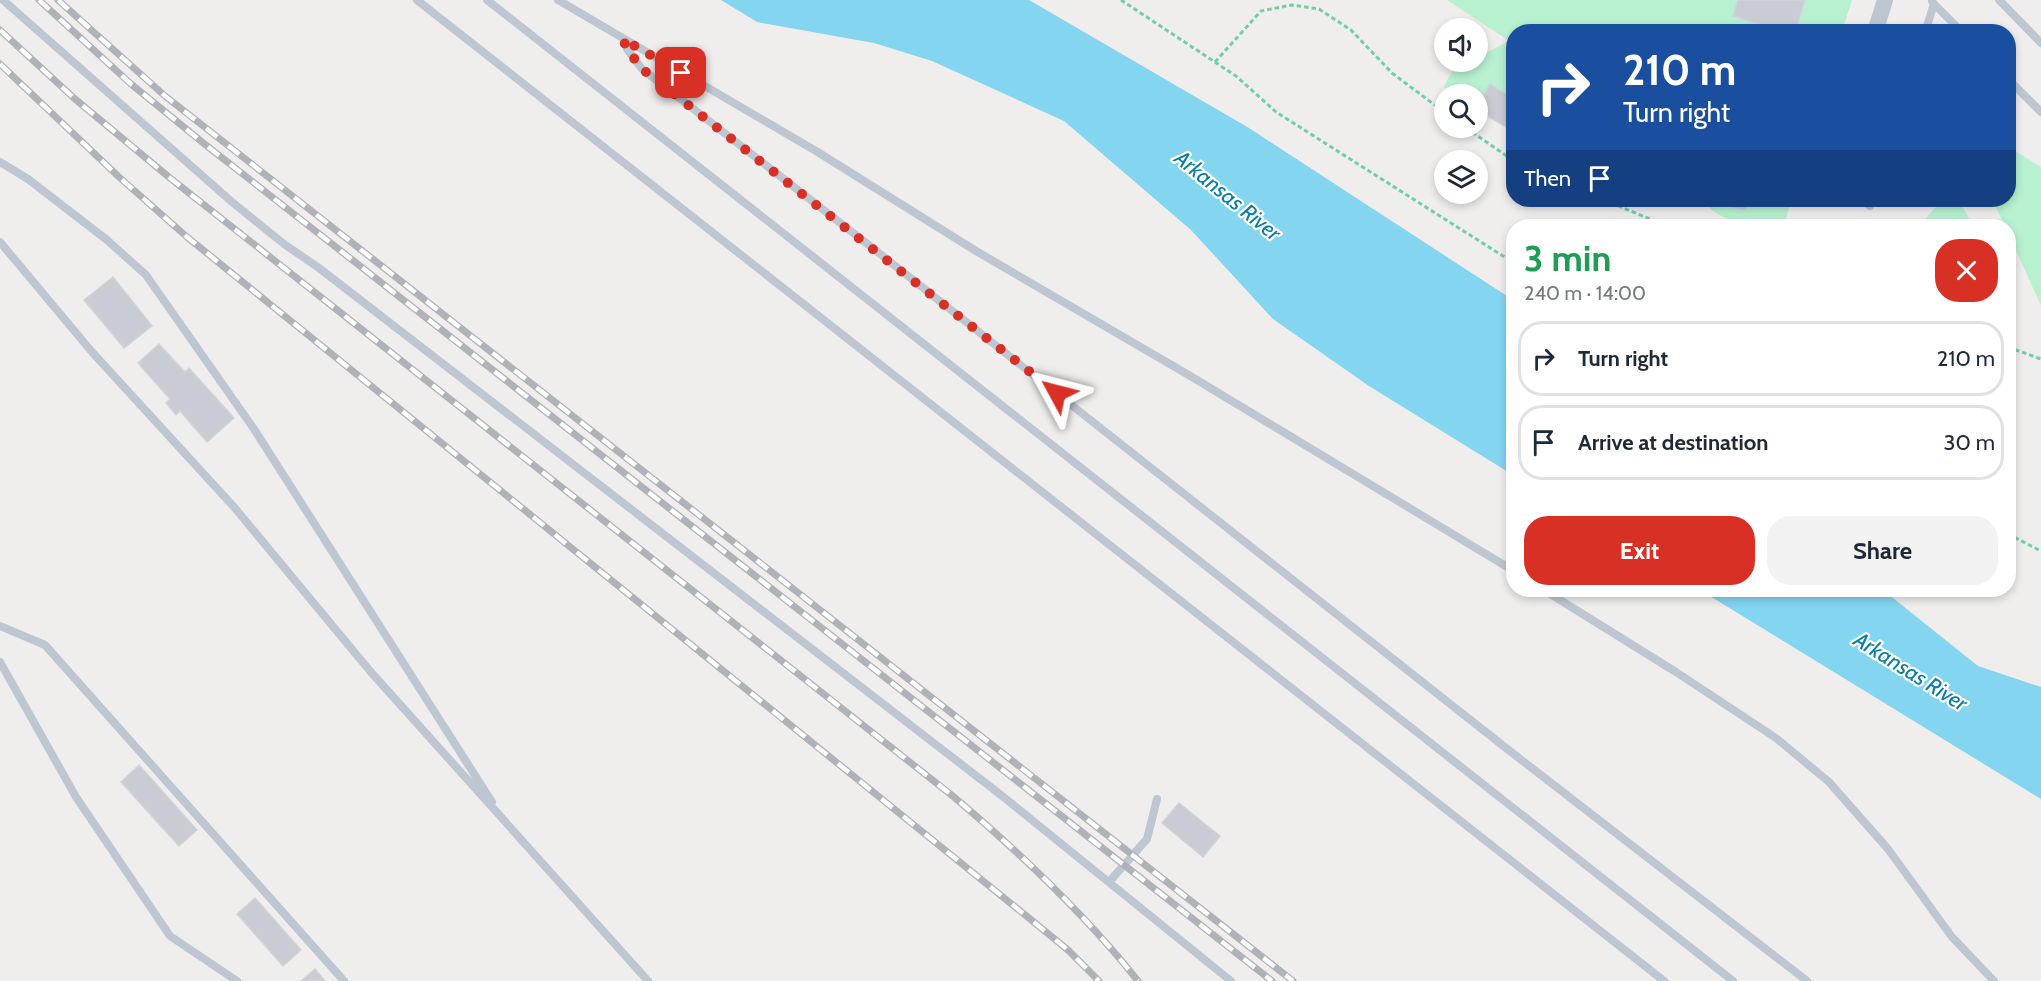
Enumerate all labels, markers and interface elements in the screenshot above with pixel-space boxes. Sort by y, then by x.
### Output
map controls [1434,18,1488,204]
button: sound [1434,18,1488,72]
text: 210 m [1623,44,1736,96]
pin [655,47,706,98]
icon: right [1524,48,1602,126]
icon: arrive [664,56,697,89]
button: search [1434,84,1488,138]
text: Turn right [1623,96,1730,129]
water label: Arkansas River [1168,144,1287,247]
button: layers [1434,150,1488,204]
icon: arrive [1583,162,1616,195]
text: Then [1524,165,1571,192]
text: 3 min [1524,236,1611,280]
button: close [1935,239,1998,302]
text: 240 m · 14:00 [1524,281,1646,305]
icon: right [1527,342,1560,375]
text: Turn right [1578,345,1668,372]
text: 210 m [1937,345,1995,372]
position arrow [1025,361,1089,425]
icon: arrive [1527,426,1560,459]
text: Arrive at destination [1578,429,1768,456]
text: 30 m [1943,429,1995,456]
button: Exit [1524,516,1755,585]
button: Share [1767,516,1998,585]
water label: Arkansas River [1848,625,1974,718]

